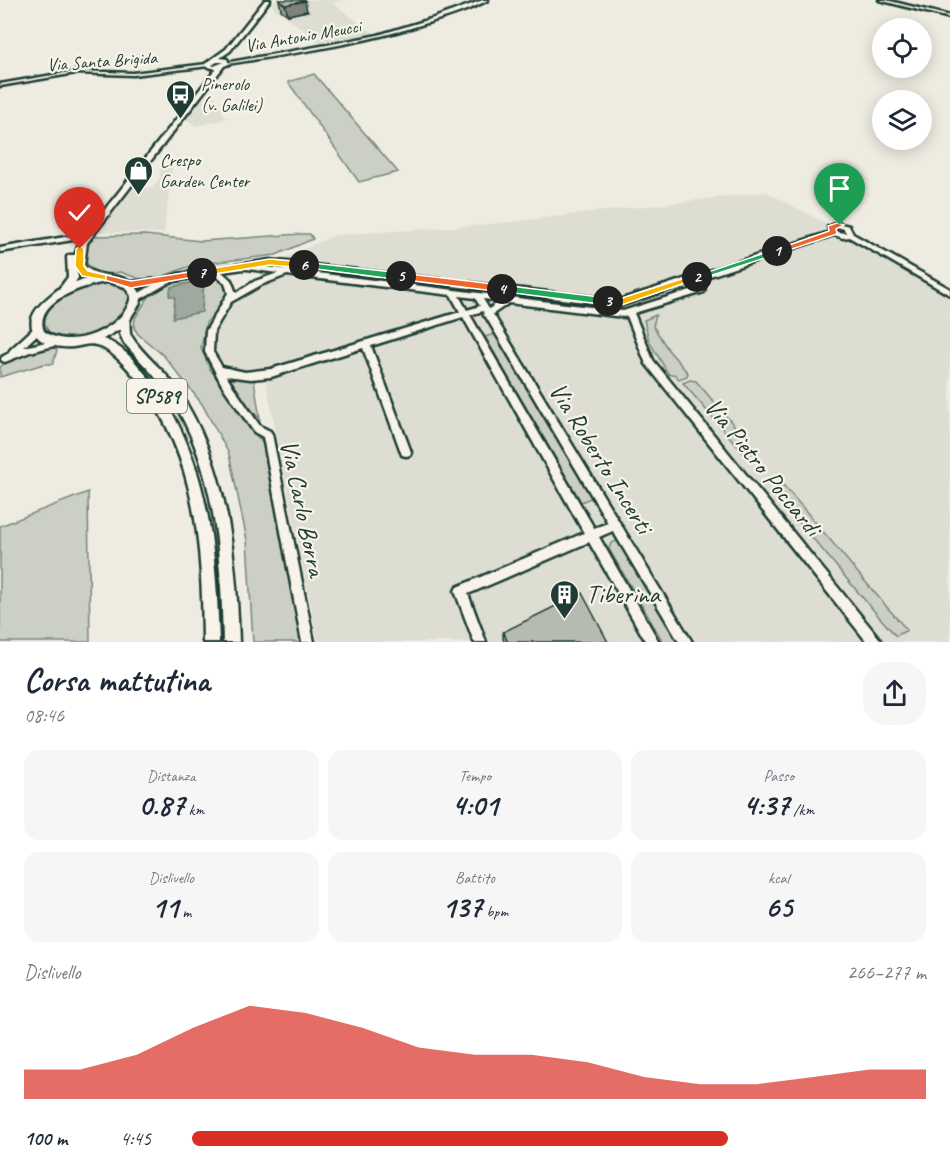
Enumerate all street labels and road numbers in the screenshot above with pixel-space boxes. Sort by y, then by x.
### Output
street label: Via Antonio Meucci [244,15,365,57]
street label: Via Santa Brigida [46,46,159,76]
street label: Via Roberto Incerti [541,376,662,542]
road number: SP589 [127,379,187,413]
street label: Via Pietro Poccardi [697,391,831,545]
street label: Via Carlo Borra [272,437,334,582]

